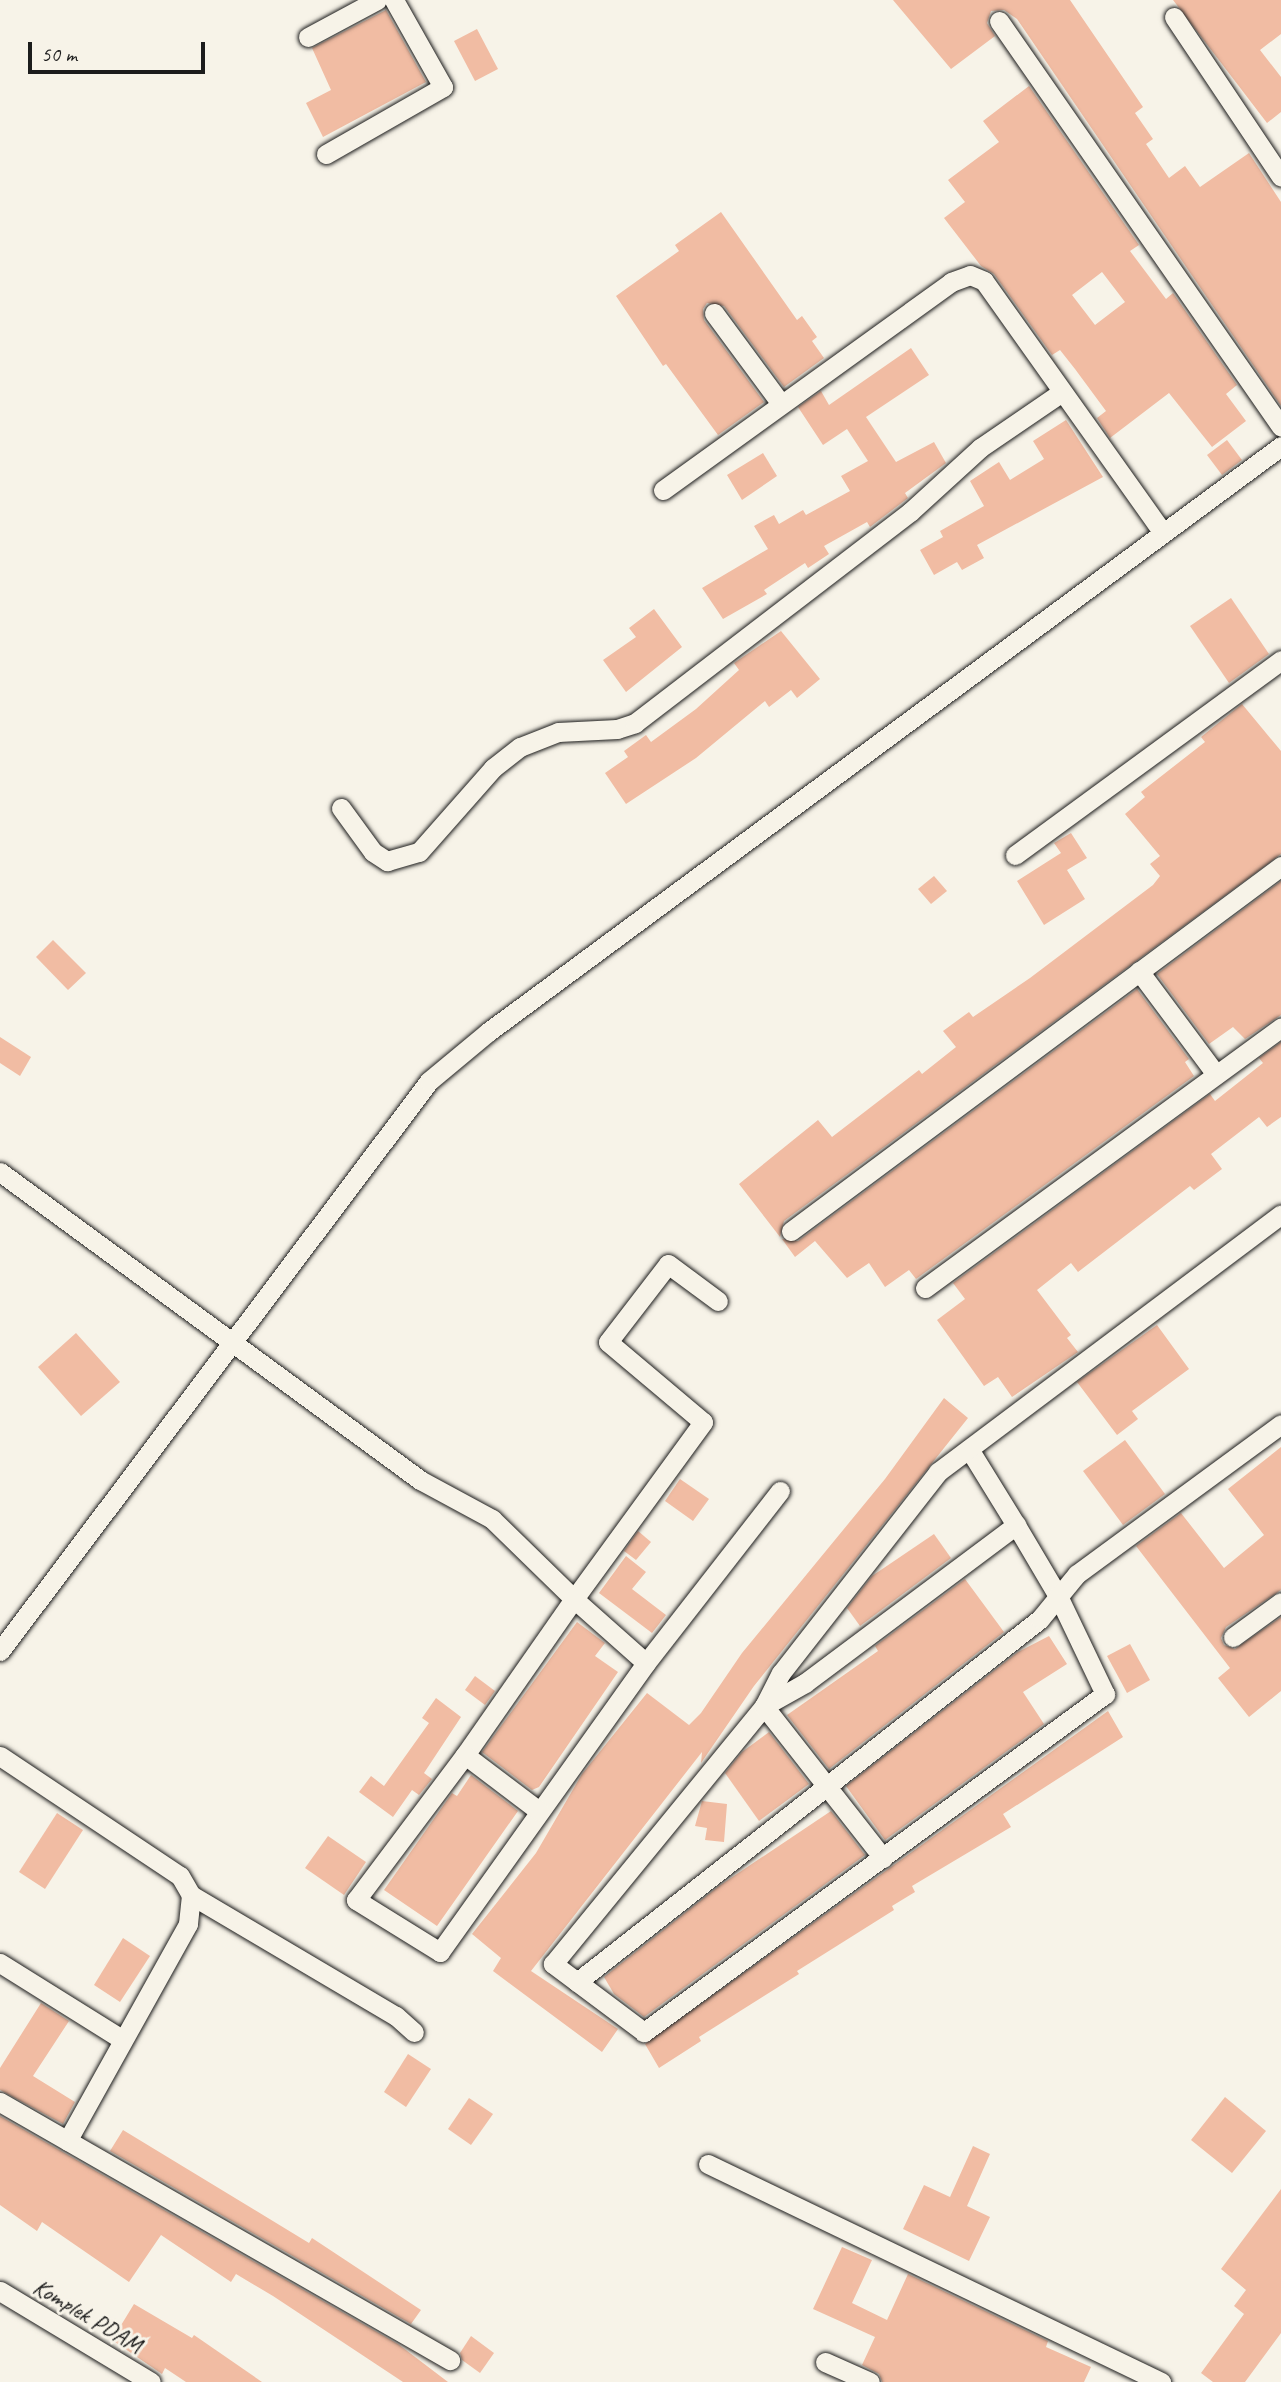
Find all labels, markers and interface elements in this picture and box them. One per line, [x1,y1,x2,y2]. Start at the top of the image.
scale bar [32,28,208,72]
text: 50 m [41,41,77,67]
street label: Komplek PDAM [28,2272,148,2360]

